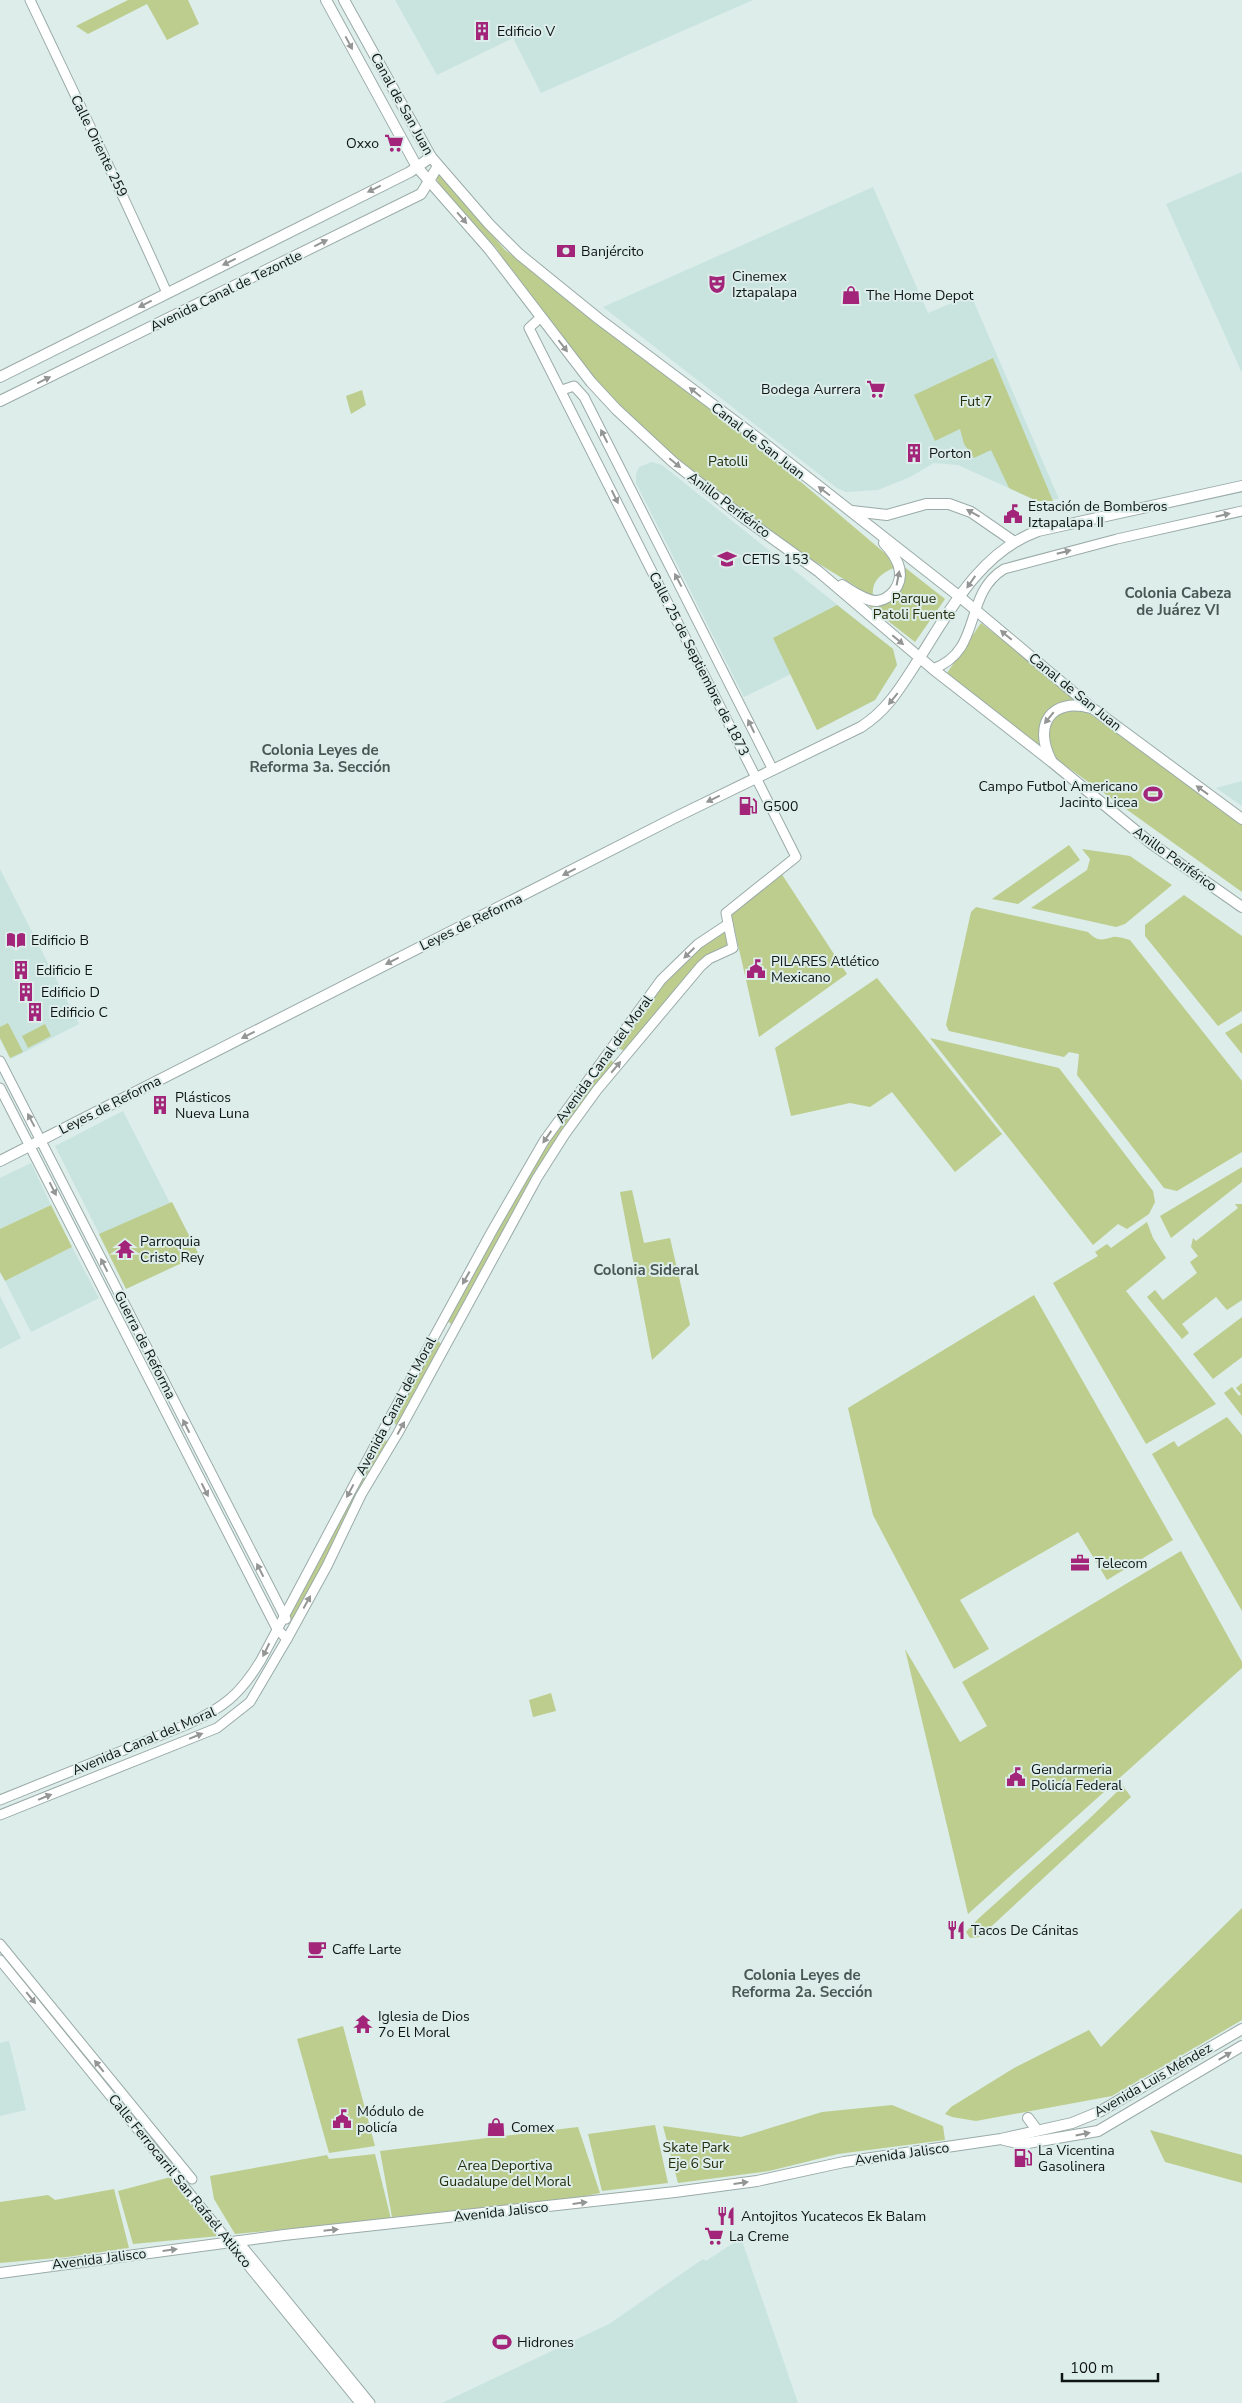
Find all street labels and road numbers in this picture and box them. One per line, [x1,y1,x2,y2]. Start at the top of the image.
street label: Canal de San Juan [366,49,438,159]
street label: Calle Oriente 259 [66,92,132,200]
street label: Avenida Canal de Tezontle [147,246,305,336]
street label: Canal de San Juan [707,398,809,484]
street label: Anillo Periférico [684,467,775,543]
street label: Calle 25 de Septiembre de 1873 [644,569,754,759]
street label: Canal de San Juan [1025,649,1125,735]
street label: Anillo Periférico [1129,822,1221,896]
street label: Leyes de Reforma [416,889,526,955]
street label: Avenida Canal del Moral [551,990,657,1127]
street label: Leyes de Reforma [56,1071,164,1139]
street label: Guerra de Reforma [110,1288,180,1402]
street label: Avenida Canal del Moral [351,1333,441,1478]
street label: Avenida Canal del Moral [69,1702,219,1780]
street label: Avenida Luis Méndez [1091,2038,1216,2122]
street label: Calle Ferrocarril San Rafaél Atlixco [104,2090,256,2272]
street label: Avenida Jalisco [854,2138,951,2170]
street label: Avenida Jalisco [453,2198,549,2226]
street label: Avenida Jalisco [51,2244,148,2274]

